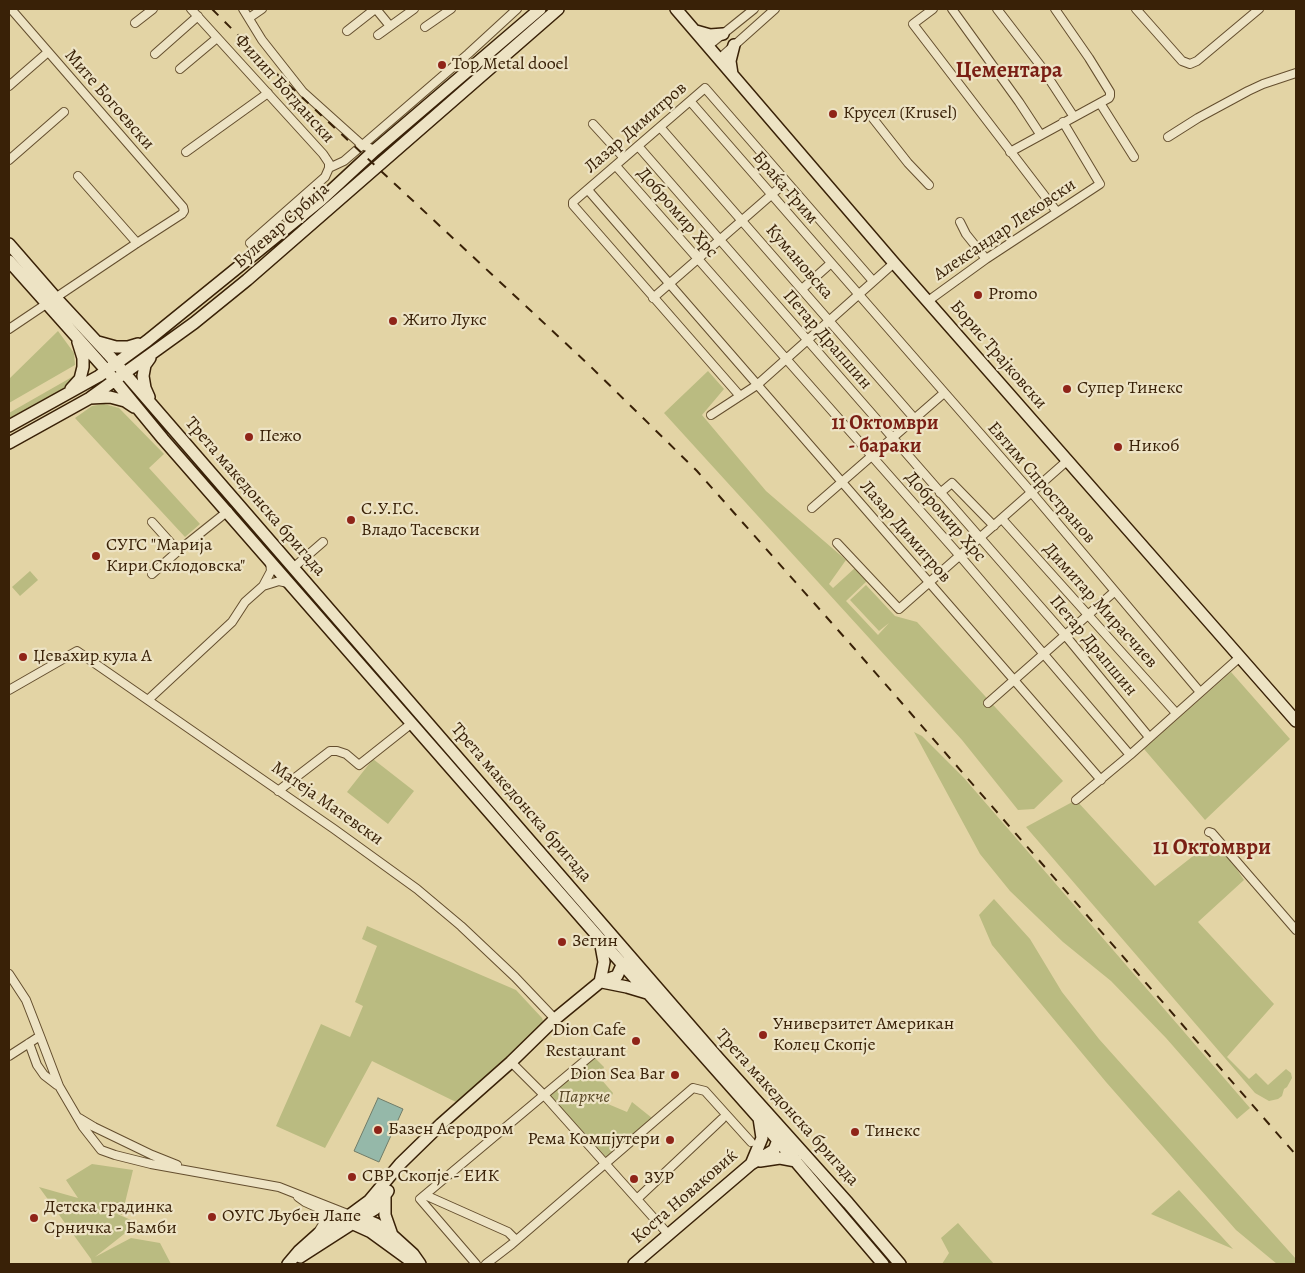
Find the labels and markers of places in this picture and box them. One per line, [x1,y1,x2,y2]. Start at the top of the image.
place label: Top Metal dooel [452,54,568,76]
marker: Top Metal dooel [436,59,448,71]
place label: Крусел (Krusel) [843,103,957,125]
marker: Крусел (Krusel) [827,108,839,120]
place label: Promo [988,284,1037,306]
marker: Promo [972,289,984,301]
place label: Жито Лукс [403,310,487,332]
marker: Жито Лукс [387,315,399,327]
place label: Супер Тинекс [1077,378,1183,400]
marker: Супер Тинекс [1061,383,1073,395]
place label: Пежо [259,426,302,448]
marker: Пежо [243,431,255,443]
place label: Никоб [1128,436,1179,458]
marker: Никоб [1112,441,1124,453]
place label: С.У.Г.С. Владо Тасевски [361,499,480,542]
marker: С.У.Г.С. Владо Тасевски [345,514,357,526]
place label: СУГС "Марија Кири Склодовска" [106,535,245,578]
marker: СУГС "Марија Кири Склодовска" [90,550,102,562]
place label: Џевахир кула А [33,646,152,668]
marker: Џевахир кула А [17,651,29,663]
place label: Зегин [572,931,618,953]
marker: Зегин [556,936,568,948]
place label: Универзитет Американ Колеџ Скопје [773,1014,954,1056]
place label: Dion Cafe Restaurant [545,1020,626,1062]
marker: Универзитет Американ Колеџ Скопје [757,1029,769,1041]
marker: Dion Cafe Restaurant [630,1035,642,1047]
place label: Dion Sea Bar [570,1064,665,1086]
marker: Dion Sea Bar [669,1069,681,1081]
place label: Базен Аеродром [388,1119,513,1141]
place label: Тинекс [865,1121,920,1143]
marker: Базен Аеродром [372,1124,384,1136]
marker: Тинекс [849,1126,861,1138]
place label: Рема Компјутери [528,1129,660,1151]
marker: Рема Компјутери [664,1134,676,1146]
place label: СВР Скопје - ЕИК [362,1166,499,1188]
place label: ЗУР [644,1168,674,1190]
marker: СВР Скопје - ЕИК [346,1171,358,1183]
marker: ЗУР [628,1173,640,1185]
place label: Детска градинка Срничка - Бамби [44,1197,177,1240]
place label: ОУГС Љубен Лапе [222,1206,361,1228]
marker: ОУГС Љубен Лапе [206,1211,218,1223]
marker: Детска градинка Срничка - Бамби [28,1212,40,1224]

